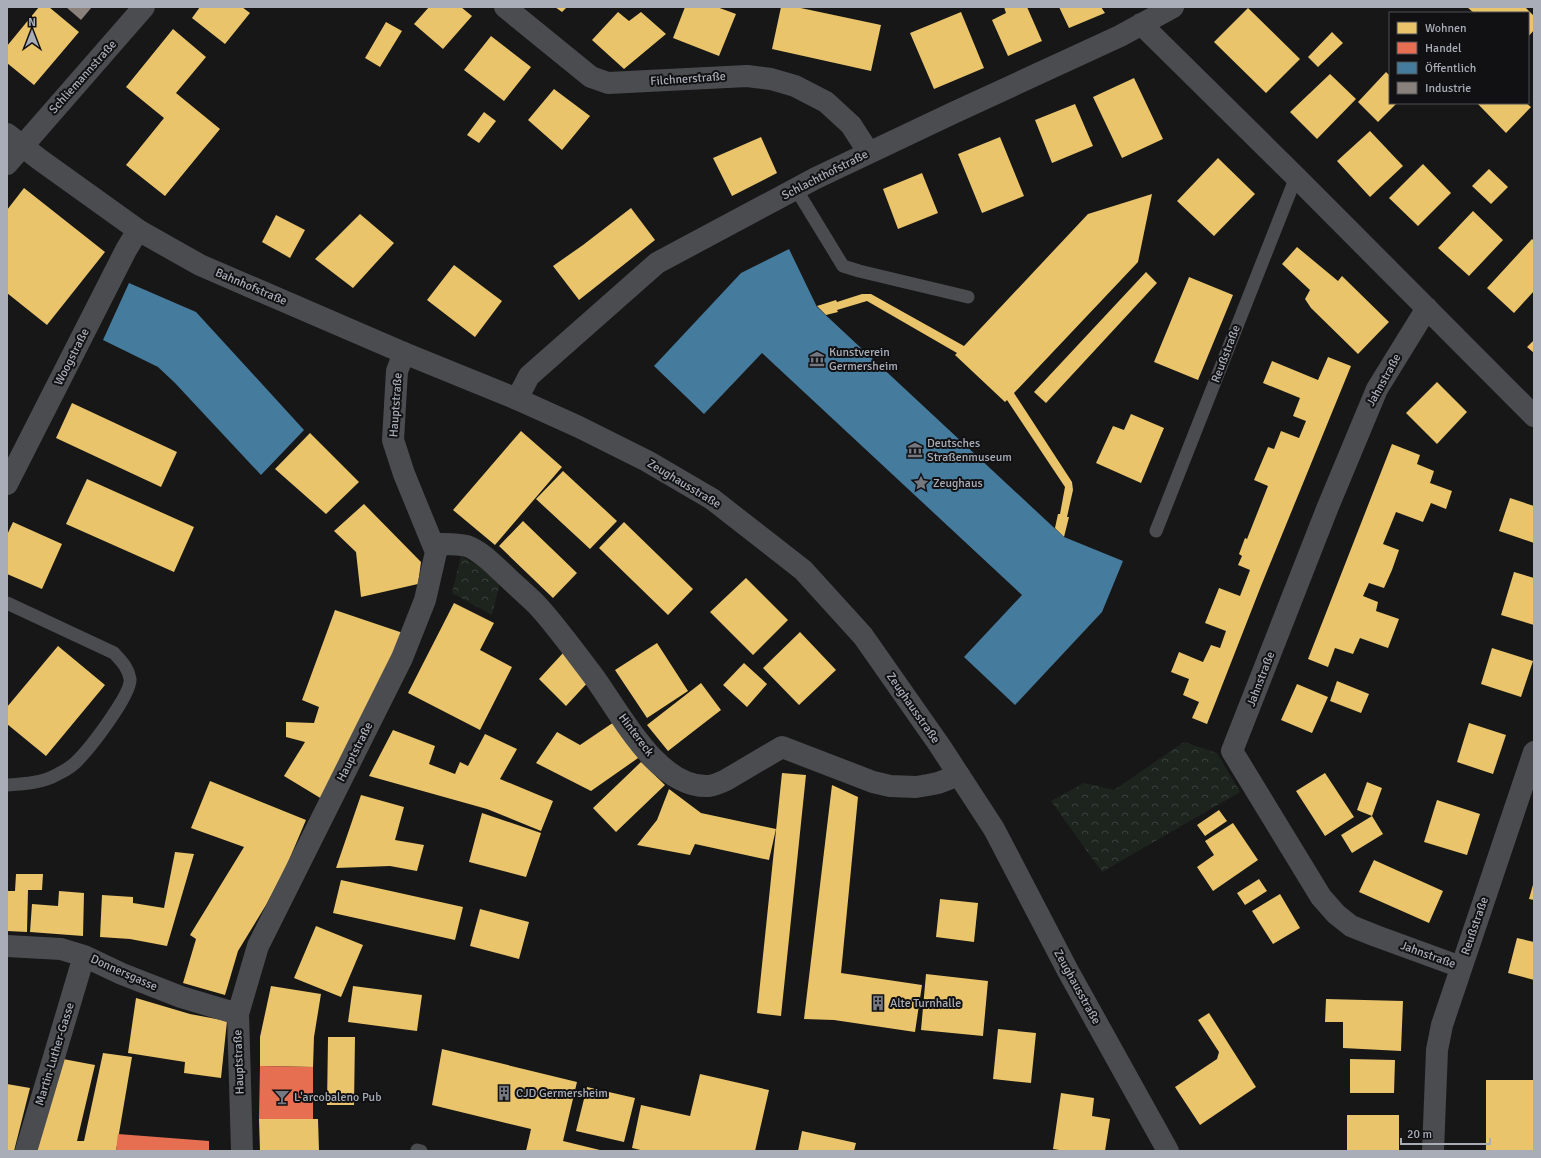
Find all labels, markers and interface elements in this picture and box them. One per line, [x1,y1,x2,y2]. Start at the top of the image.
north arrow [12,12,52,52]
legend [1389,12,1529,104]
text: N [28,16,36,29]
text: Wohnen [1425,21,1467,36]
street label: Schliemannstraße [46,37,120,117]
text: Handel [1425,41,1462,56]
text: Öffentlich [1425,61,1476,76]
street label: Filchnerstraße [650,69,726,89]
text: Industrie [1425,81,1471,96]
street label: Schlachthofstraße [779,147,871,203]
street label: Bahnhofstraße [213,265,289,309]
street label: Reußstraße [1208,323,1244,385]
street label: Woogstraße [51,326,93,388]
place label: Kunstverein Germersheim [829,345,898,374]
museum icon: Kunstverein Germersheim [808,350,826,368]
street label: Jahnstraße [1363,351,1405,409]
street label: Hauptstraße [386,372,406,438]
place label: Deutsches Straßenmuseum [927,436,1012,465]
museum icon: Deutsches Straßenmuseum [906,441,924,459]
street label: Zeughausstraße [644,456,724,512]
place icon: Zeughaus [912,474,930,492]
place label: Zeughaus [933,476,983,491]
street label: Jahnstraße [1244,649,1278,709]
street label: Zeughausstraße [883,670,943,746]
street label: Hintereck [615,711,657,759]
street label: Hauptstraße [334,720,376,784]
street label: Reußstraße [1458,895,1492,957]
street label: Jahnstraße [1398,938,1458,972]
street label: Zeughausstraße [1050,947,1104,1027]
street label: Donnersgasse [88,952,160,994]
building icon: Alte Turnhalle [869,994,887,1012]
place label: Alte Turnhalle [890,996,961,1011]
street label: Martin-Luther-Gasse [32,1001,78,1107]
street label: Hauptstraße [230,1029,248,1095]
building icon: CJD Germersheim [495,1084,513,1102]
place label: CJD Germersheim [516,1086,608,1101]
bar icon: L'arcobaleno Pub [273,1088,291,1106]
place label: L'arcobaleno Pub [294,1090,382,1105]
scale bar [1401,1120,1490,1146]
text: 20 m [1407,1127,1432,1142]

